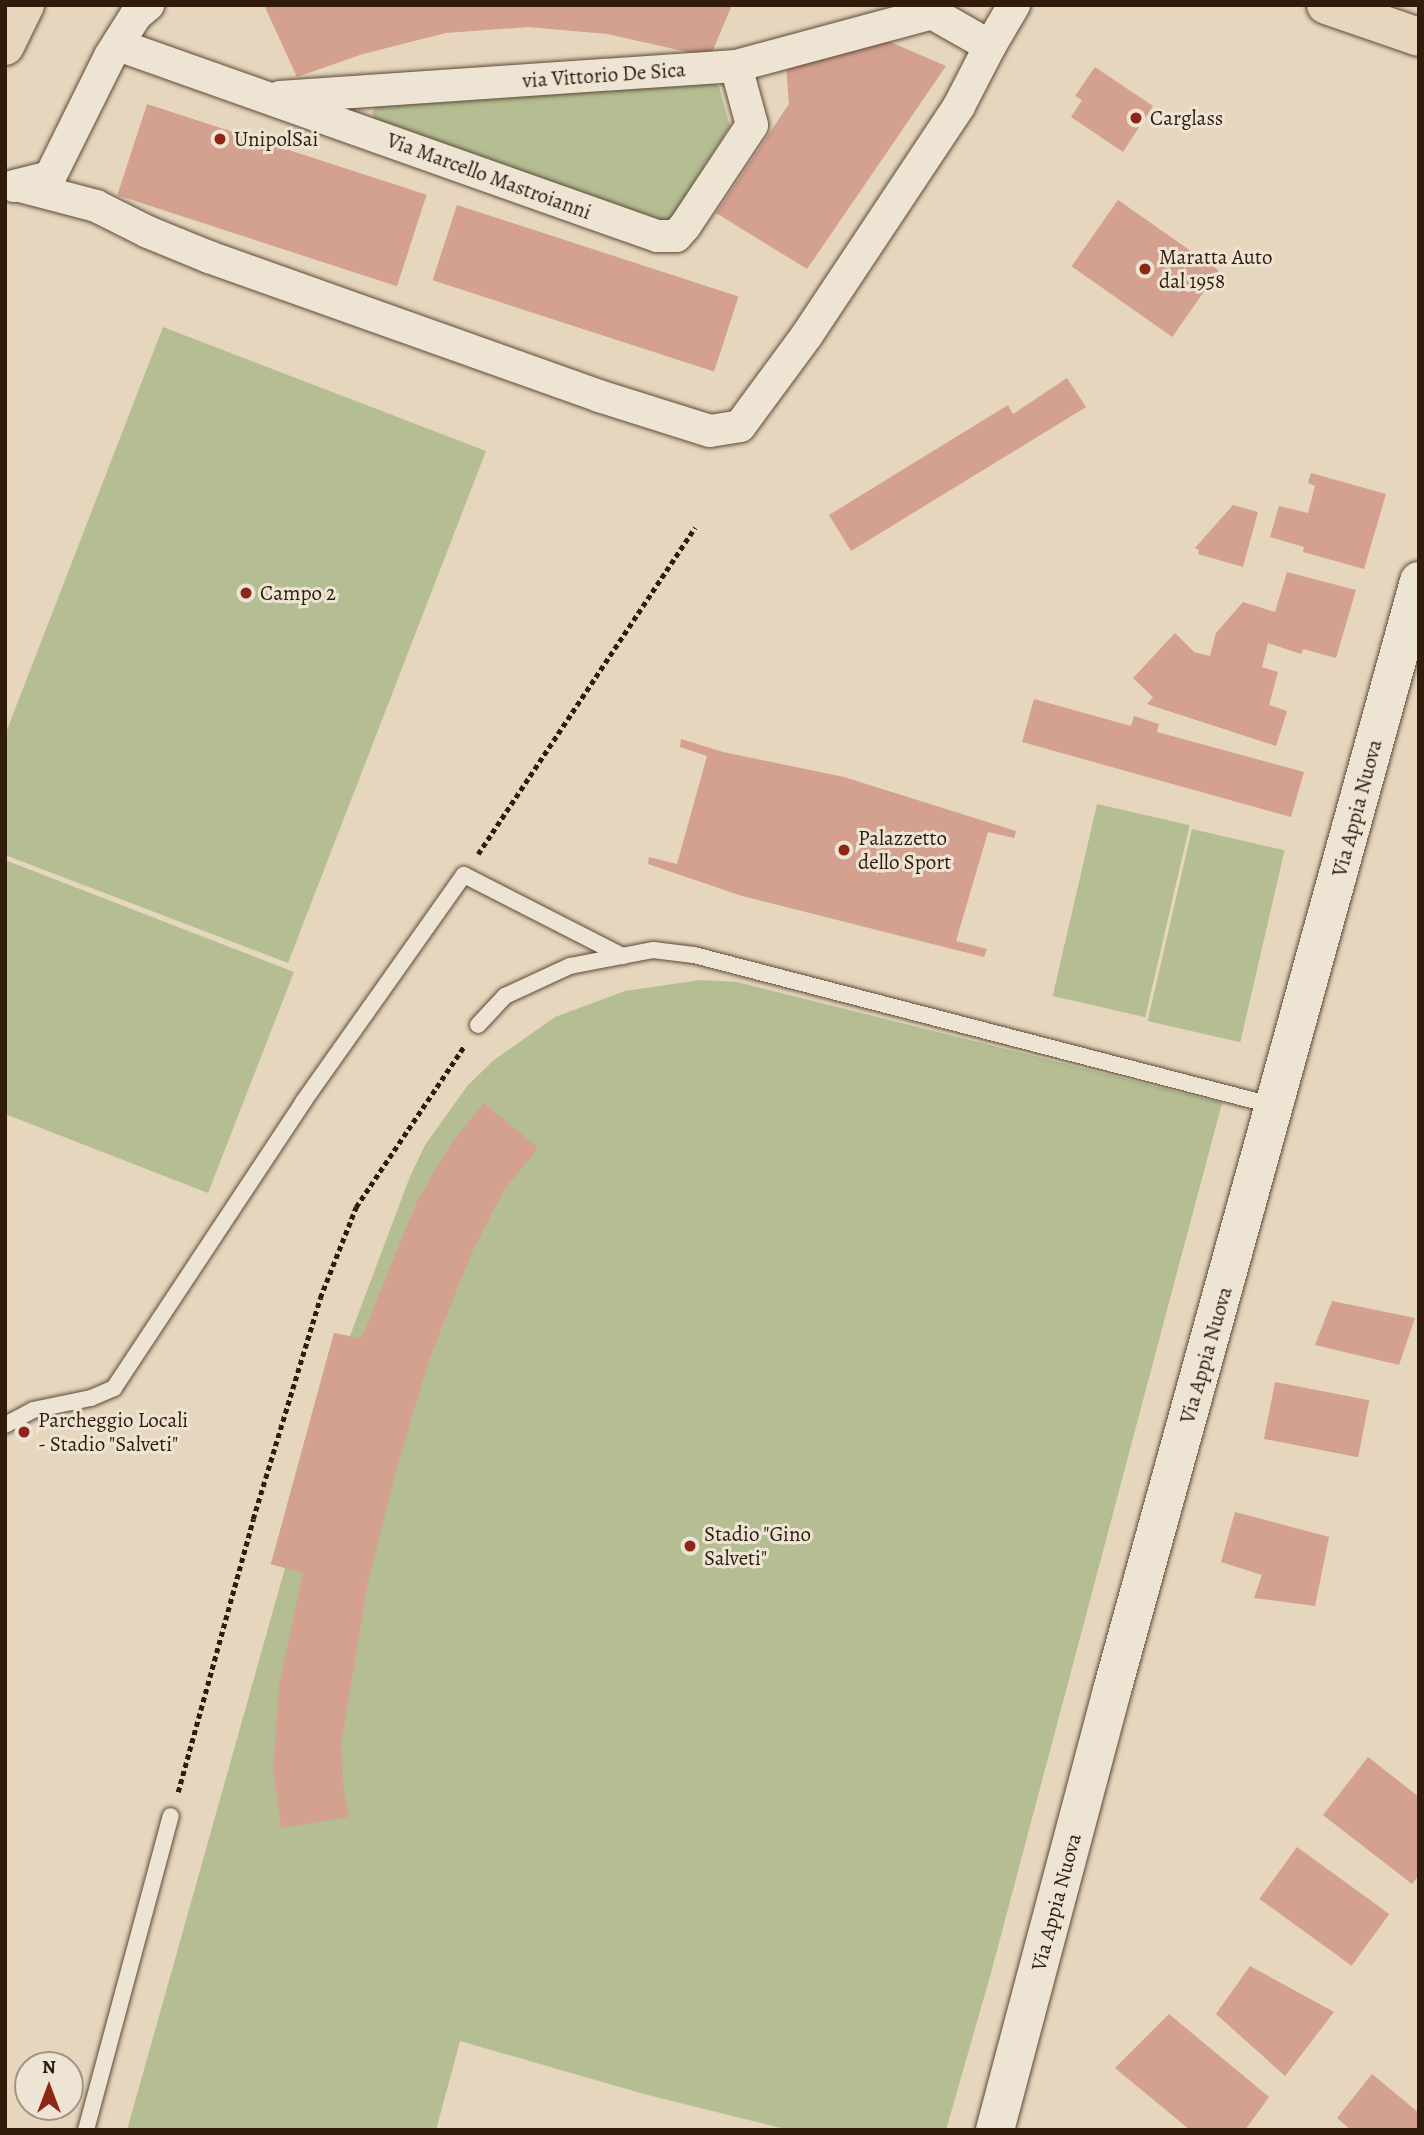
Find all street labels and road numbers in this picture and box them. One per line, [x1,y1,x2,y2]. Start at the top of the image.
street label: via Vittorio De Sica [521,57,687,93]
street label: Via Marcello Mastroianni [383,127,595,225]
street label: Via Appia Nuova [1327,737,1387,879]
street label: Via Appia Nuova [1174,1284,1238,1426]
street label: Via Appia Nuova [1026,1831,1086,1973]

